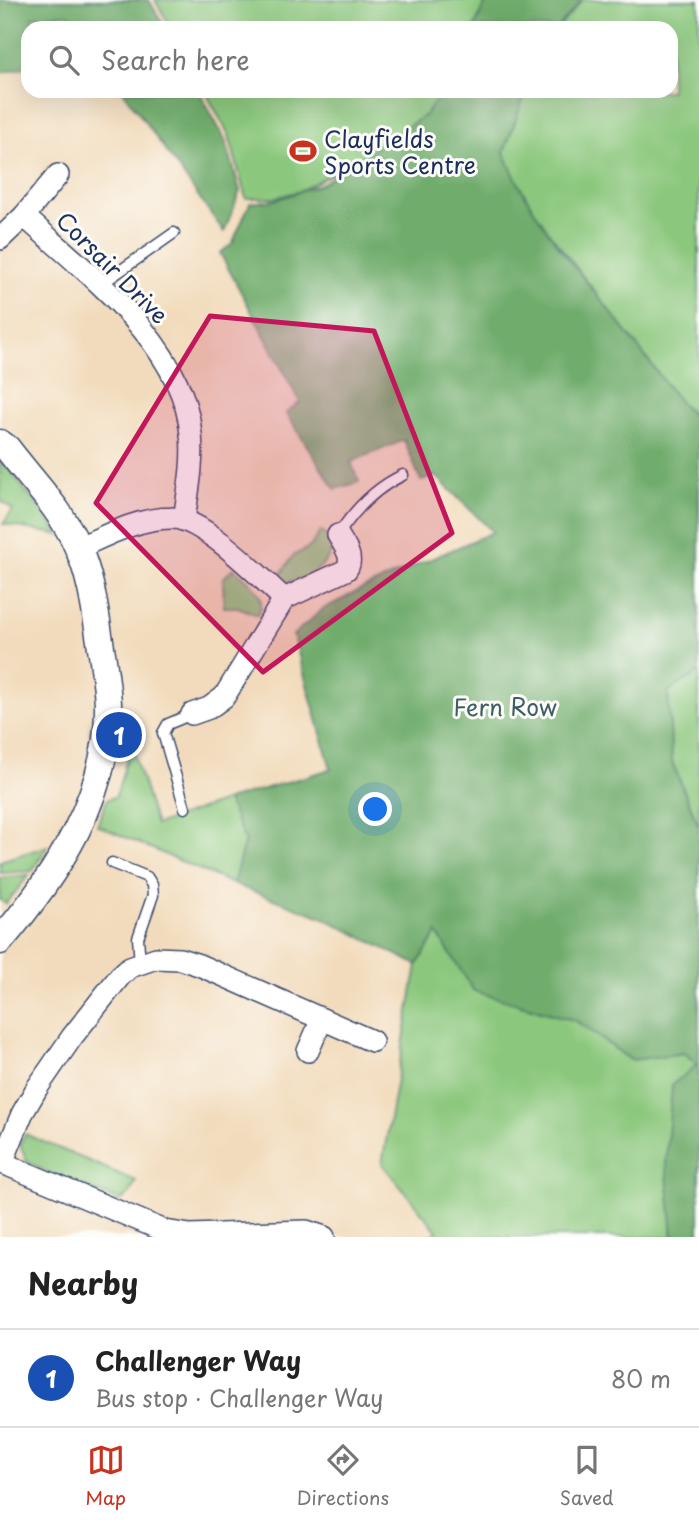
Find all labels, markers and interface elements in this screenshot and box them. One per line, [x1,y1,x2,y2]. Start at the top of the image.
search box [21,21,678,98]
text: Search here [101,40,250,79]
icon: search [45,41,83,79]
place label: Clayfields Sports Centre [324,121,476,182]
sports icon: Clayfields Sports Centre [288,136,318,166]
street label: Corsair Drive [49,203,177,331]
park label: Fern Row [453,689,557,724]
pin: 1 [96,709,142,761]
your location [358,792,392,826]
text: Nearby [28,1260,138,1305]
text: Challenger Way [95,1341,301,1380]
text: 1 [46,1361,57,1396]
text: 80 m [611,1361,671,1396]
text: Bus stop · Challenger Way [95,1380,383,1415]
tab: Map [85,1441,126,1511]
tab: Directions [297,1441,389,1511]
tab: Saved [560,1441,614,1511]

